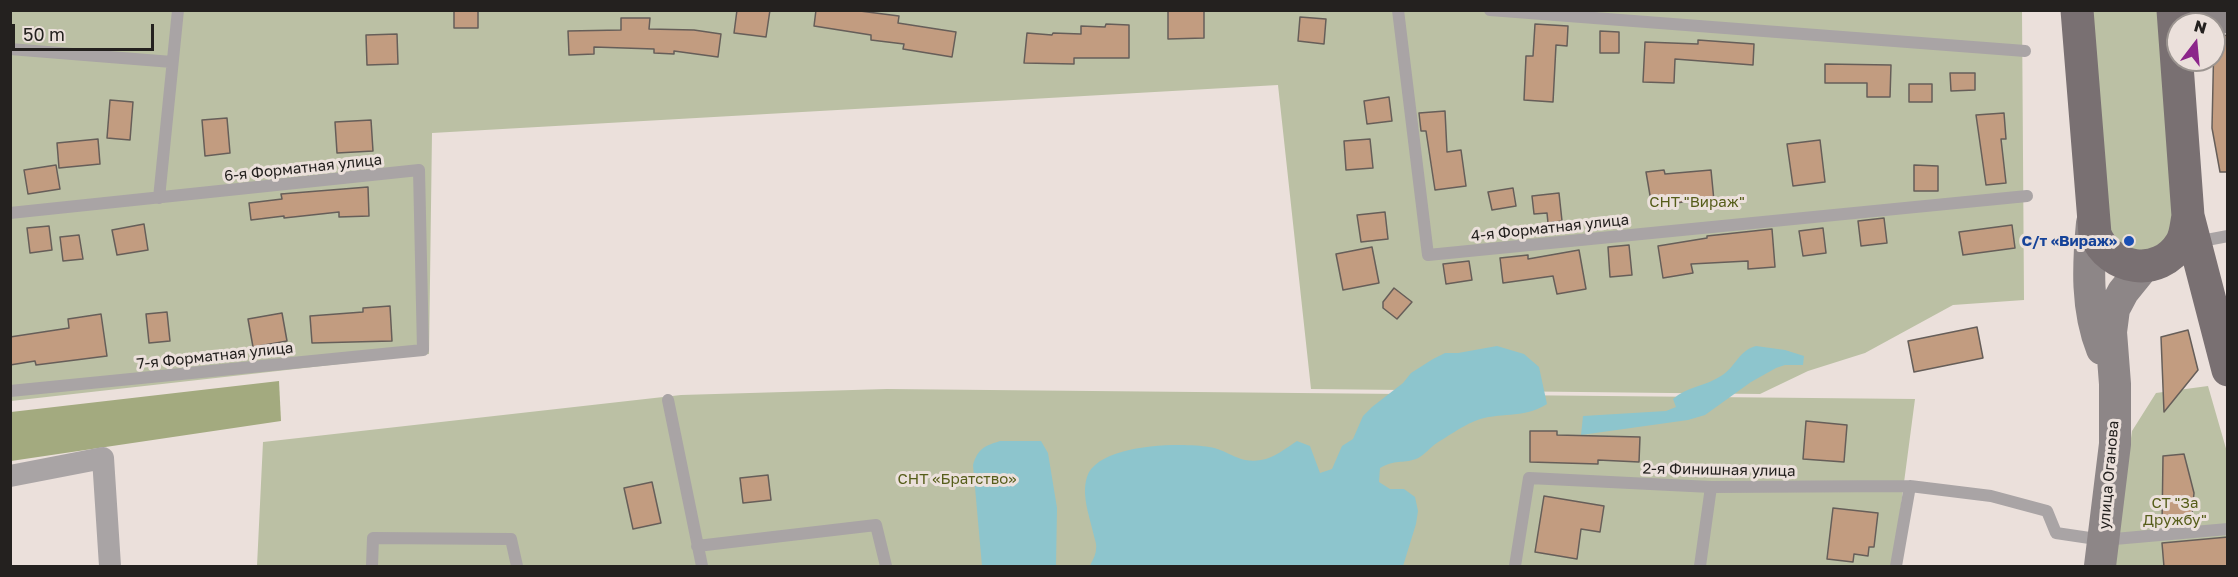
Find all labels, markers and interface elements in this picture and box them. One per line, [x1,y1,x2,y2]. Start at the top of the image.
scale bar [15,12,158,50]
north arrow [2166,12,2226,72]
text: N [2192,15,2209,38]
text: 50 m [23,23,65,45]
street label: 6-я Форматная улица [223,151,383,185]
park label: СНТ "Вираж" [1649,193,1745,211]
street label: 4-я Форматная улица [1470,211,1630,245]
place label: С/т «Вираж» [2022,232,2117,250]
marker: С/т «Вираж» [2122,234,2136,248]
street label: 7-я Форматная улица [136,339,294,373]
street label: улица Оганова [2095,420,2123,530]
street label: 2-я Финишная улица [1642,460,1796,480]
park label: СНТ «Братство» [898,470,1016,488]
park label: СТ "За Дружбу" [2143,494,2207,529]

